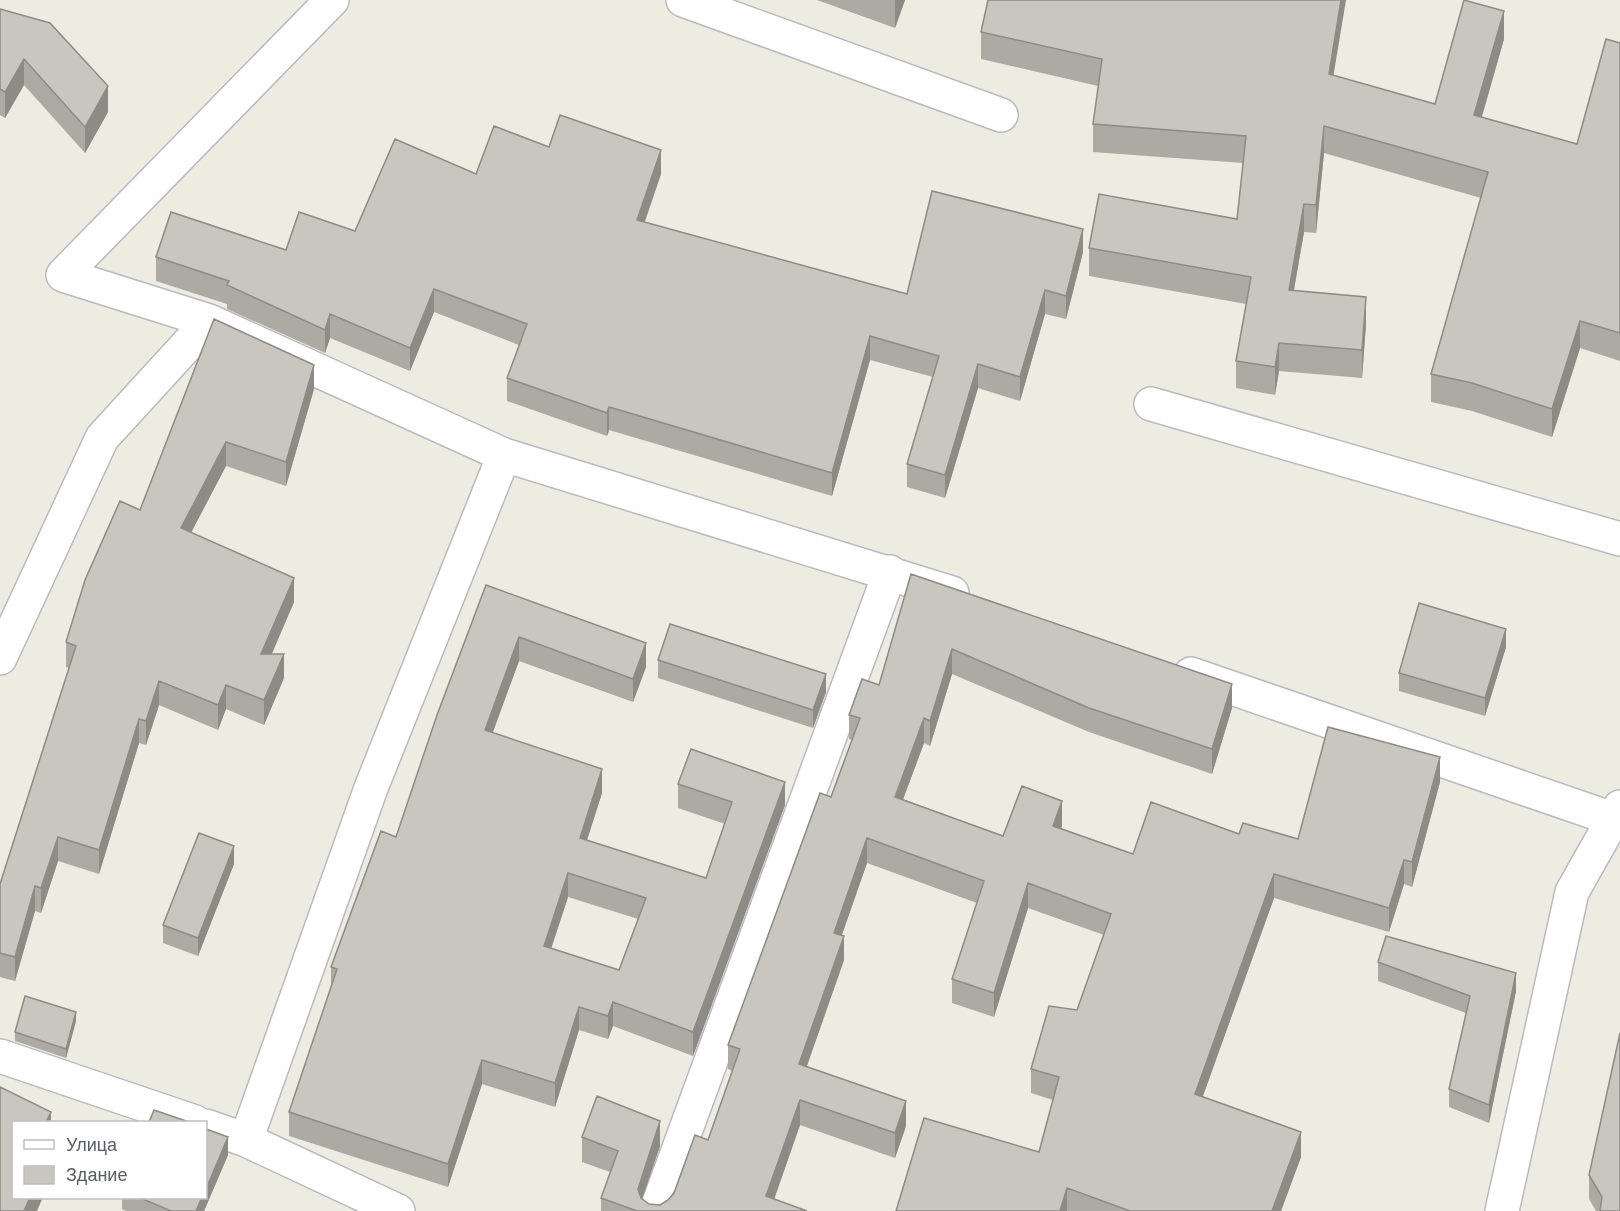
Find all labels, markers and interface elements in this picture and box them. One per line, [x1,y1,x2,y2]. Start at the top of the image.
legend [12,1121,207,1199]
text: Улица [66,1133,118,1157]
text: Здание [66,1163,127,1187]

